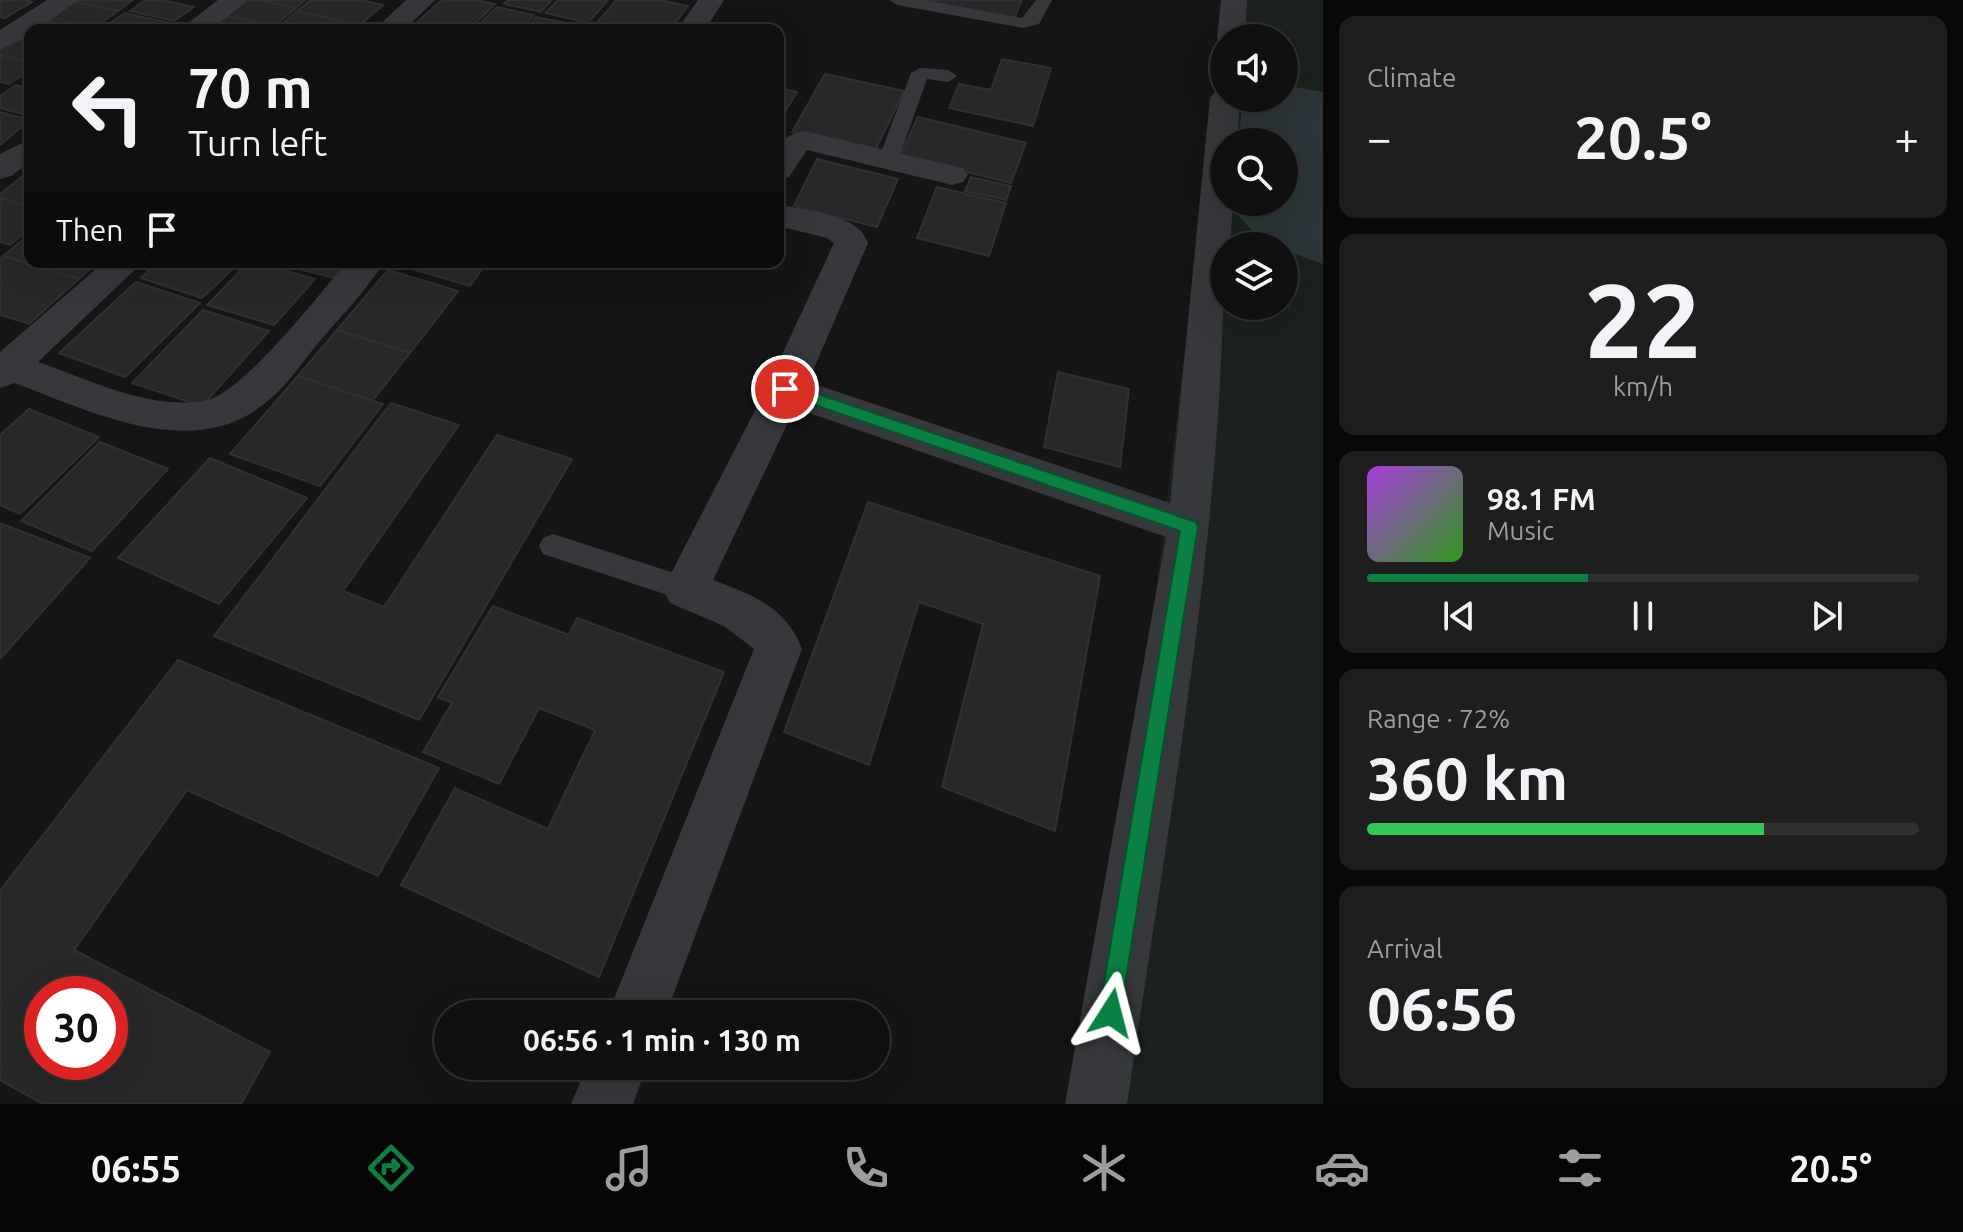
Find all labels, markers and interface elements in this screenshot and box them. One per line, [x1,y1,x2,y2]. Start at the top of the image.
map controls [1210,24,1298,320]
button: sound [1210,24,1298,112]
icon: left [56,56,160,160]
text: 70 m [188,56,313,119]
text: Climate [1367,63,1456,92]
text: 20.5° [1574,103,1712,170]
text: − [1367,113,1392,162]
text: + [1894,113,1919,162]
text: Turn left [188,122,327,163]
button: search [1210,128,1298,216]
icon: arrive [140,208,184,252]
text: Then [56,213,124,247]
button: layers [1210,232,1298,320]
text: 22 [1584,261,1702,378]
pin [751,355,819,423]
icon: arrive [763,367,807,411]
text: km/h [1613,372,1673,401]
text: 98.1 FM [1487,482,1596,516]
text: Music [1487,516,1554,545]
icon: previous [1437,594,1481,638]
icon: pause [1621,594,1665,638]
icon: next [1805,594,1849,638]
text: Range · 72% [1367,704,1510,733]
text: 360 km [1367,744,1568,811]
text: Arrival [1367,934,1443,963]
position arrow [1069,971,1153,1055]
text: 06:56 [1367,974,1517,1041]
speed limit sign: 30 [24,976,128,1080]
text: 06:56 · 1 min · 130 m [523,1023,801,1057]
icon: directions [363,1140,419,1196]
icon: music [601,1140,657,1196]
icon: phone [838,1140,894,1196]
icon: climate [1076,1140,1132,1196]
icon: car [1314,1140,1370,1196]
icon: filters [1552,1140,1608,1196]
text: 06:55 [91,1148,181,1189]
text: 20.5° [1790,1148,1872,1189]

